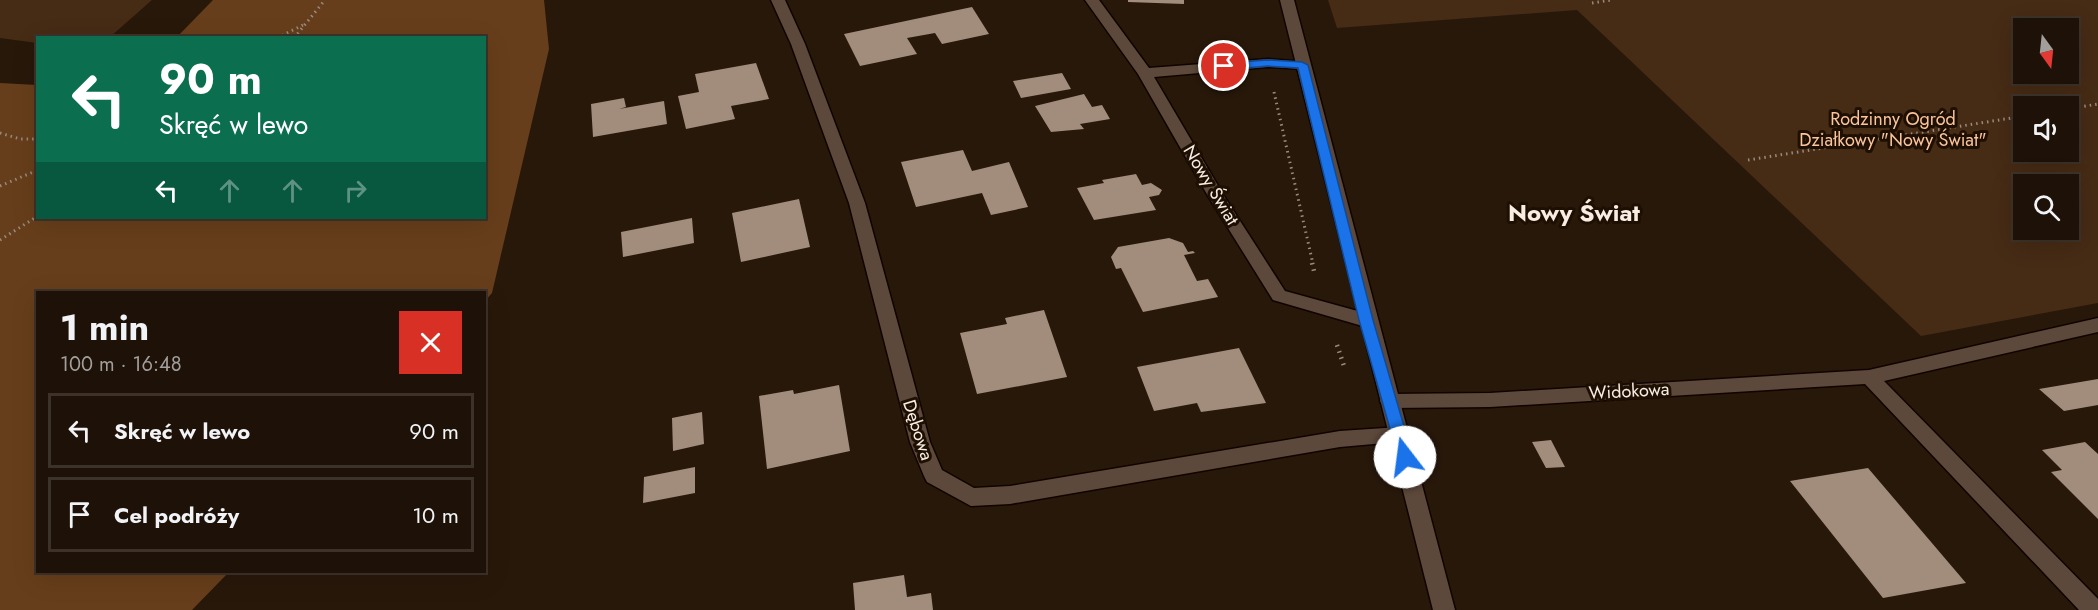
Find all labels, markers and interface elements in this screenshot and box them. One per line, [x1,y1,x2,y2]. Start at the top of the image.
north arrow [2013,18,2079,84]
map controls [2013,18,2079,240]
pin [1198,40,1249,91]
text: 90 m [159,49,262,110]
icon: arrive [1207,49,1240,82]
icon: left [60,60,138,138]
button: sound [2013,96,2079,162]
text: Skręć w lewo [159,105,308,144]
park label: Rodzinny Ogród Działkowy "Nowy Świat" [1799,106,1987,153]
street label: Nowy Świat [1177,140,1246,231]
icon: left [150,174,183,207]
icon: ahead [213,174,246,207]
icon: ahead [276,174,309,207]
icon: right [339,174,372,207]
button: search [2013,174,2079,240]
district label: Nowy Świat [1508,195,1640,230]
text: 1 min [60,301,149,353]
button: close [399,311,462,374]
text: 100 m · 16:48 [60,350,182,379]
street label: Widokowa [1588,376,1670,406]
street label: Dębowa [896,396,940,464]
icon: left [63,414,96,447]
text: Skręć w lewo [114,415,250,447]
text: 90 m [409,415,459,447]
position arrow [1373,425,1437,489]
icon: arrive [63,498,96,531]
text: Cel podróży [114,499,239,531]
text: 10 m [412,499,459,531]

